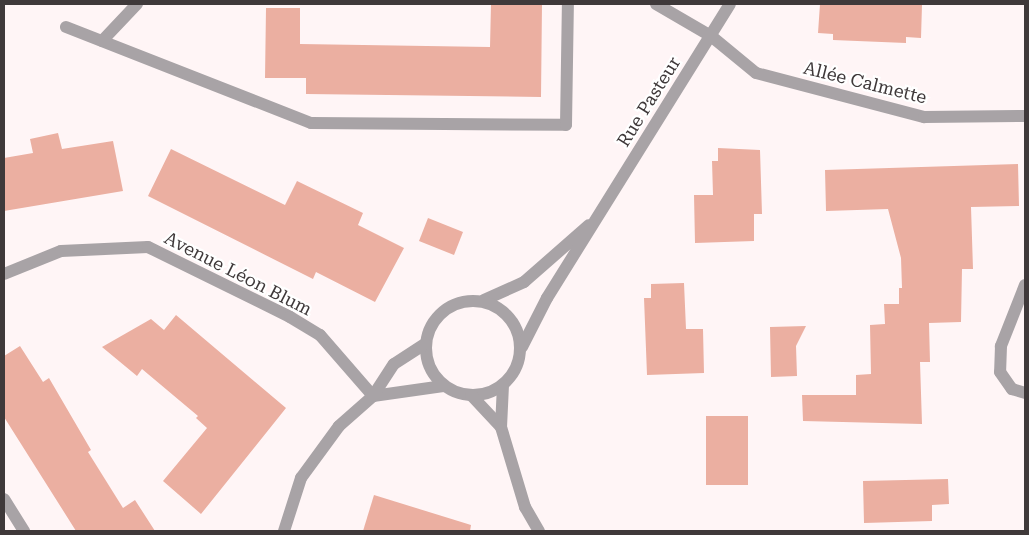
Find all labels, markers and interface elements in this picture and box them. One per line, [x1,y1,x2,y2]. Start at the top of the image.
street label: Rue Pasteur [613,53,685,151]
street label: Allée Calmette [801,57,929,109]
street label: Avenue Léon Blum [161,227,315,321]

